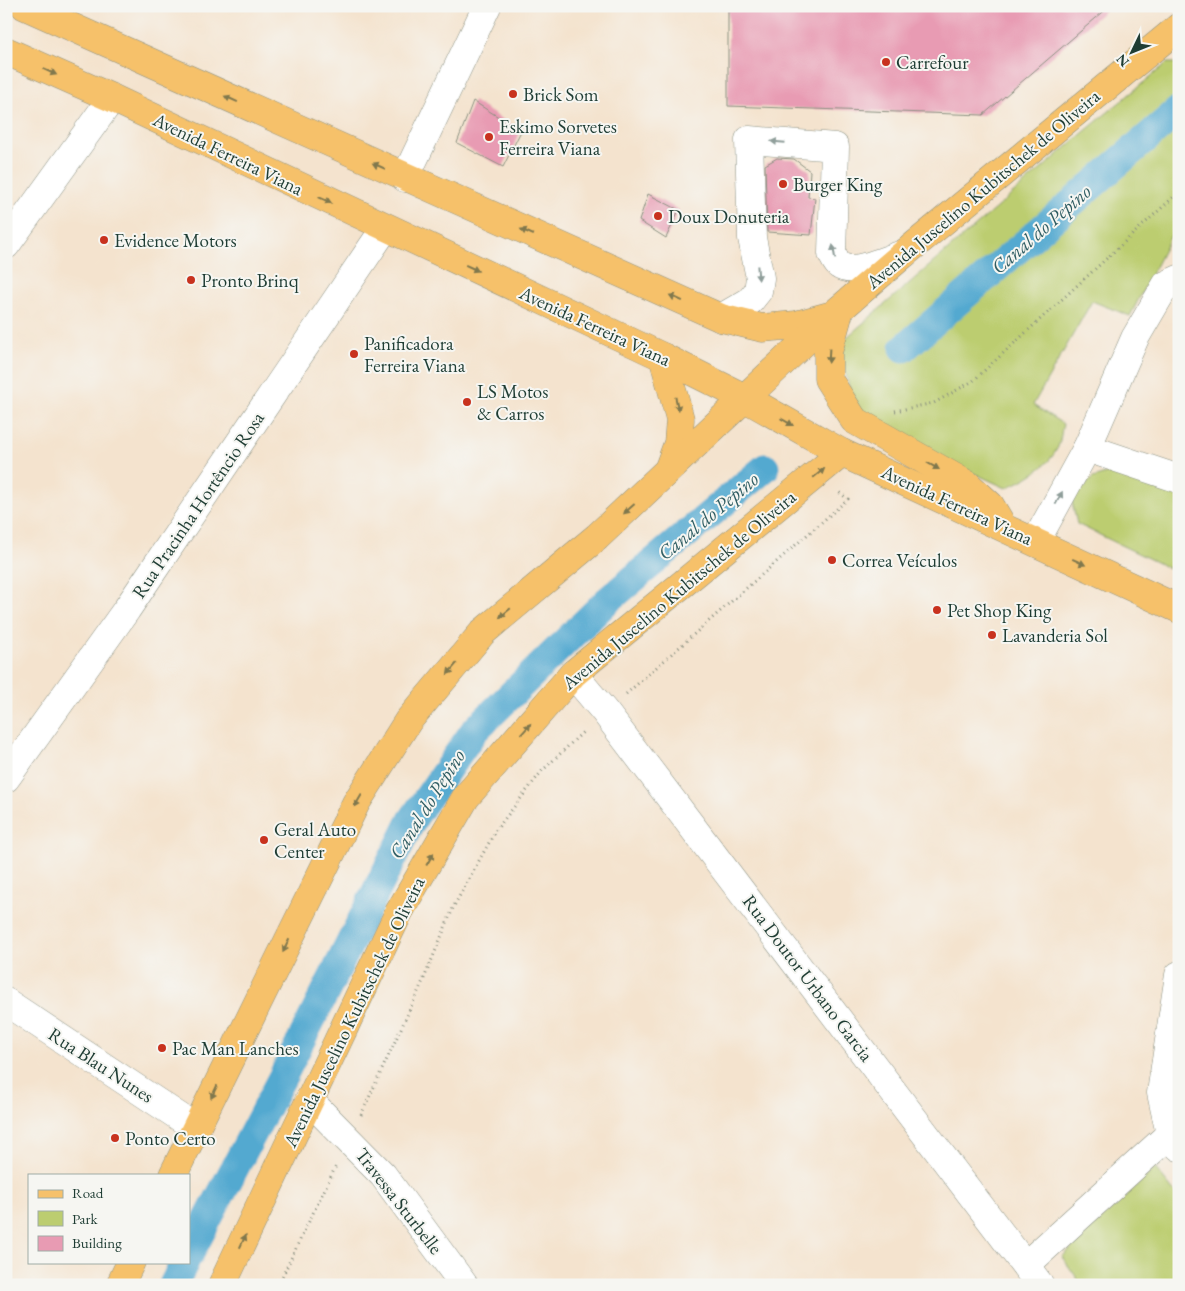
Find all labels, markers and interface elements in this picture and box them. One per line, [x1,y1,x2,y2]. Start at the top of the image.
north arrow [1108,28,1158,78]
place label: Carrefour [896,50,969,75]
text: N [1112,50,1133,71]
marker: Carrefour [880,56,892,68]
one-way arrow [43,68,58,76]
place label: Brick Som [523,82,599,107]
street label: Avenida Juscelino Kubitschek de Oliveira [860,83,1106,295]
marker: Brick Som [507,88,519,100]
one-way arrow [224,95,238,103]
street label: Avenida Ferreira Viana [148,106,308,201]
place label: Eskimo Sorvetes Ferreira Viana [499,114,617,161]
marker: Eskimo Sorvetes Ferreira Viana [483,131,495,143]
one-way arrow [769,138,785,146]
one-way arrow [372,162,386,170]
place label: Burger King [793,172,883,197]
marker: Burger King [777,178,789,190]
water label: Canal do Pepino [986,178,1097,280]
one-way arrow [318,196,332,204]
place label: Doux Donuteria [668,204,790,229]
marker: Doux Donuteria [652,210,664,222]
place label: Evidence Motors [114,228,237,253]
one-way arrow [520,228,534,236]
marker: Evidence Motors [98,234,110,246]
one-way arrow [830,243,838,259]
one-way arrow [465,265,479,273]
one-way arrow [755,265,763,281]
place label: Pronto Brinq [201,268,299,293]
marker: Pronto Brinq [185,274,197,286]
street label: Avenida Ferreira Viana [514,280,675,372]
one-way arrow [669,294,683,302]
place label: Panificadora Ferreira Viana [364,331,466,378]
marker: Panificadora Ferreira Viana [348,348,360,360]
one-way arrow [824,349,832,365]
place label: LS Motos & Carros [477,379,548,426]
marker: LS Motos & Carros [461,396,473,408]
one-way arrow [673,397,681,412]
street label: Rua Pracinha Hortêncio Rosa [126,407,270,603]
one-way arrow [780,418,794,427]
street label: Avenida Ferreira Viana [876,459,1037,551]
one-way arrow [927,461,940,470]
water label: Canal do Pepino [652,466,764,566]
one-way arrow [812,467,825,478]
street label: Avenida Juscelino Kubitschek de Oliveira [556,484,802,696]
one-way arrow [1055,491,1063,505]
one-way arrow [623,503,635,514]
place label: Correa Veículos [842,548,957,573]
marker: Correa Veículos [826,554,838,566]
one-way arrow [1072,558,1086,566]
place label: Pet Shop King [947,598,1052,623]
marker: Pet Shop King [931,604,943,616]
one-way arrow [499,608,512,619]
place label: Lavanderia Sol [1002,623,1108,648]
marker: Lavanderia Sol [986,629,998,641]
one-way arrow [447,663,458,675]
one-way arrow [520,722,531,735]
water label: Canal do Pepino [383,744,471,864]
one-way arrow [354,794,362,808]
place label: Geral Auto Center [274,817,356,864]
marker: Geral Auto Center [258,834,270,846]
one-way arrow [425,853,434,866]
street label: Avenida Juscelino Kubitschek de Oliveira [277,872,431,1152]
street label: Rua Doutor Urbano Garcia [737,890,879,1067]
one-way arrow [281,939,290,954]
street label: Rua Blau Nunes [44,1022,158,1108]
place label: Pac Man Lanches [172,1036,299,1061]
marker: Pac Man Lanches [156,1042,168,1054]
one-way arrow [210,1085,218,1099]
place label: Ponto Certo [125,1126,216,1151]
marker: Ponto Certo [109,1132,121,1144]
street label: Travessa Sturbelle [350,1143,448,1259]
legend [28,1174,190,1264]
text: Road [72,1183,104,1202]
text: Park [72,1209,99,1228]
text: Building [72,1233,122,1252]
one-way arrow [239,1234,247,1248]

